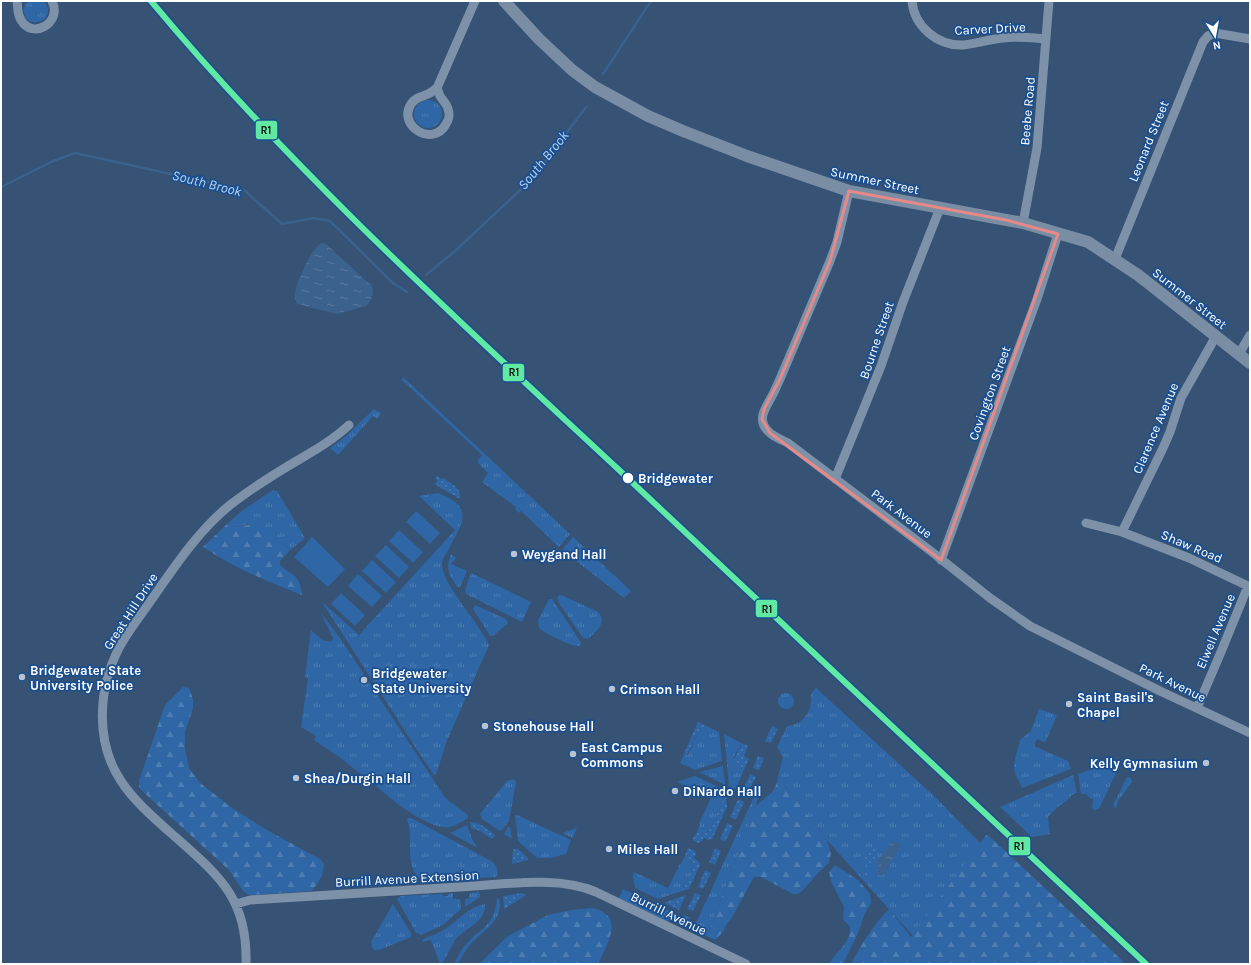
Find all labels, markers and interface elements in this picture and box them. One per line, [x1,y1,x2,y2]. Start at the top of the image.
north arrow [1195,16,1235,56]
street label: Carver Drive [954,19,1026,38]
text: N [1212,38,1222,52]
street label: Beebe Road [1017,76,1038,146]
street label: Leonard Street [1125,98,1172,184]
line badge: R1 [255,120,278,140]
text: R1 [260,124,272,137]
water label: South Brook [514,127,573,193]
street label: Summer Street [829,164,921,197]
water label: South Brook [170,167,244,201]
street label: Summer Street [1150,265,1230,332]
street label: Bourne Street [856,299,897,381]
street label: Covington Street [965,344,1014,442]
line badge: R1 [502,363,525,382]
text: R1 [508,366,520,379]
street label: Clarence Avenue [1130,380,1181,476]
marker: Bridgewater [621,471,635,485]
place label: Bridgewater [638,471,714,486]
street label: Park Avenue [868,486,935,541]
street label: Shaw Road [1159,527,1225,566]
place label: Weygand Hall [522,547,606,562]
marker: Weygand Hall [509,549,519,559]
street label: Great Hill Drive [100,570,161,652]
street label: Elwell Avenue [1193,591,1238,671]
line badge: R1 [755,599,778,618]
text: R1 [761,603,773,616]
street label: Park Avenue [1137,660,1209,705]
place label: Bridgewater State University Police [30,663,141,693]
place label: Bridgewater State University [372,666,472,696]
marker: Bridgewater State University Police [17,672,27,682]
marker: Bridgewater State University [359,675,369,685]
place label: Crimson Hall [620,682,700,697]
marker: Crimson Hall [607,684,617,694]
place label: Saint Basil's Chapel [1077,690,1154,720]
marker: Saint Basil's Chapel [1064,699,1074,709]
place label: Stonehouse Hall [493,719,594,734]
marker: Stonehouse Hall [480,721,490,731]
place label: East Campus Commons [581,740,663,770]
marker: East Campus Commons [568,749,578,759]
place label: Kelly Gymnasium [1090,756,1198,771]
marker: Kelly Gymnasium [1201,758,1211,768]
place label: Shea/Durgin Hall [304,771,411,786]
marker: Shea/Durgin Hall [291,773,301,783]
place label: DiNardo Hall [683,784,762,799]
marker: DiNardo Hall [670,786,680,796]
line badge: R1 [1008,836,1031,856]
text: R1 [1013,840,1025,853]
place label: Miles Hall [617,842,678,857]
marker: Miles Hall [604,844,614,854]
street label: Burrill Avenue Extension [334,867,480,890]
street label: Burrill Avenue [628,889,709,938]

